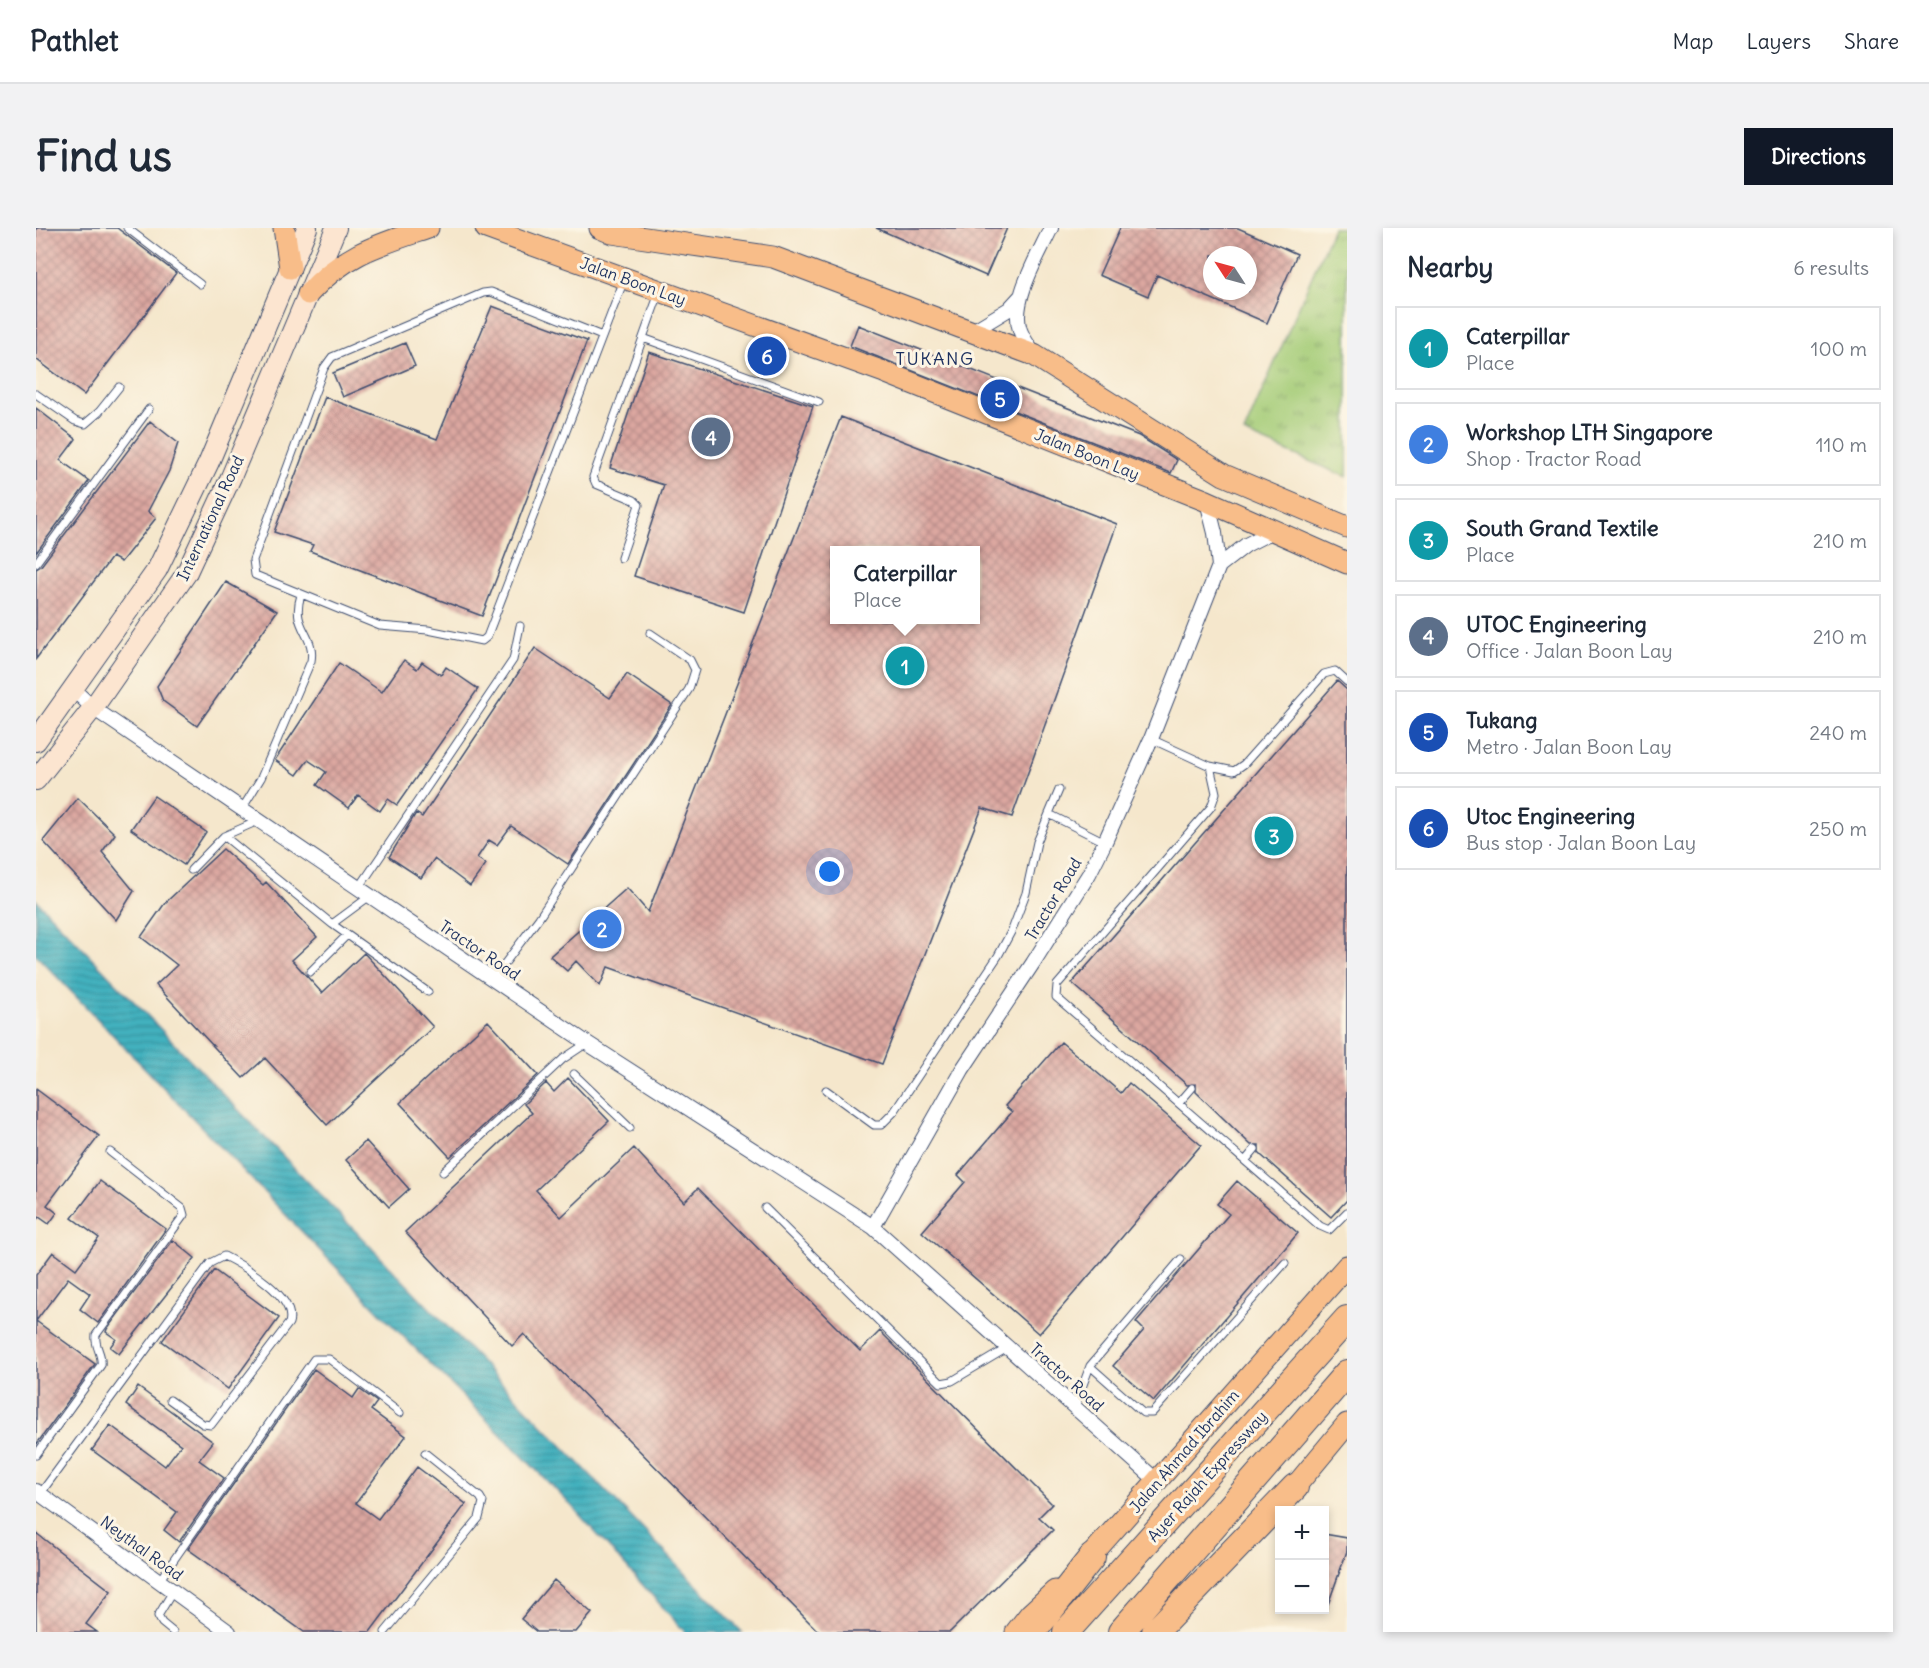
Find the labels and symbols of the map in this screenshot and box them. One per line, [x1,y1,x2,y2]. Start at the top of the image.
north arrow [1203,246,1257,300]
street label: Jalan Boon Lay [577,253,689,309]
pin: 6 [748,334,786,378]
district label: TUKANG [896,347,974,370]
pin: 5 [980,376,1020,422]
pin: 4 [692,414,730,460]
street label: Jalan Boon Lay [1032,424,1142,484]
street label: International Road [172,452,248,584]
pin: 1 [886,644,924,688]
pin: 3 [1254,814,1294,858]
street label: Tractor Road [1020,854,1086,944]
your location [815,857,844,886]
pin: 2 [582,906,622,952]
street label: Tractor Road [436,916,524,984]
street label: Tractor Road [1026,1338,1108,1416]
street label: Jalan Ahmad Ibrahim [1125,1385,1243,1517]
street label: Ayer Rajah Expressway [1143,1406,1271,1546]
street label: Neythal Road [97,1511,187,1585]

